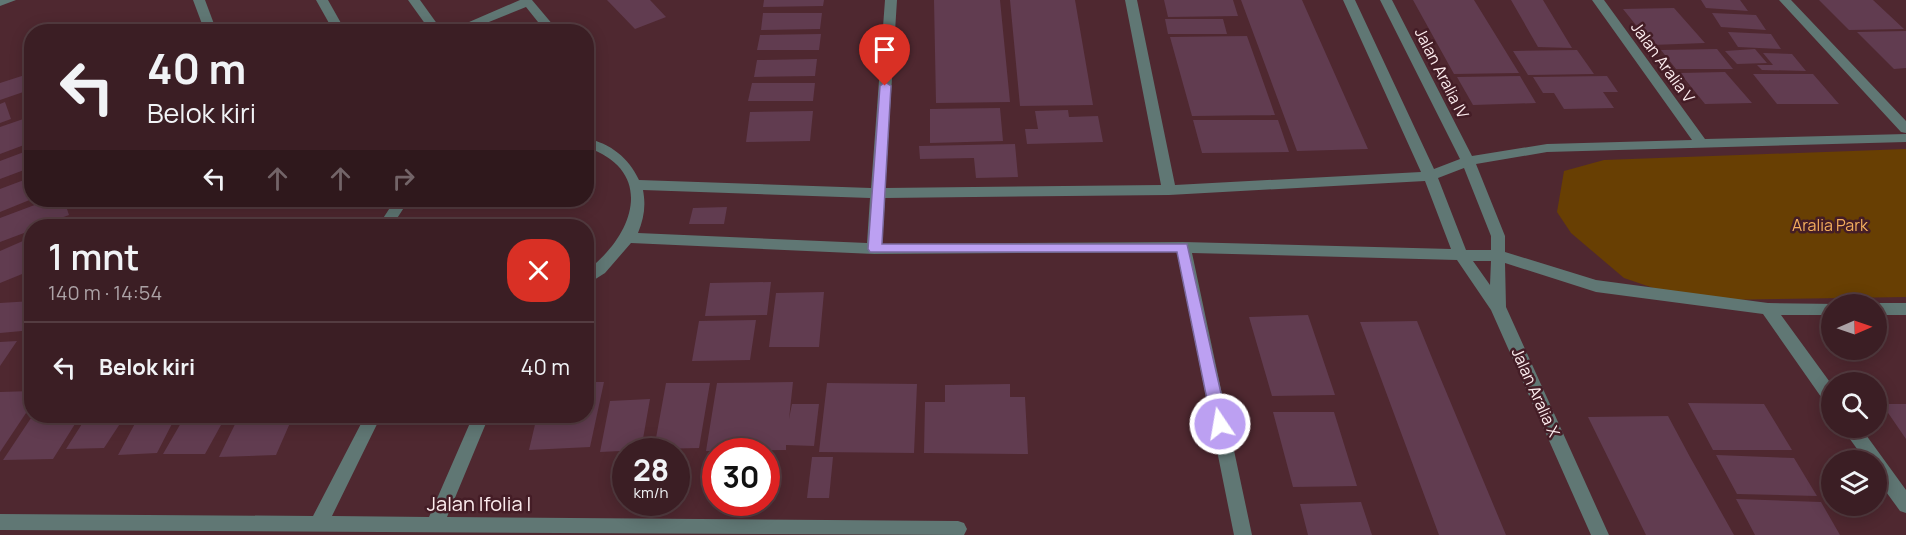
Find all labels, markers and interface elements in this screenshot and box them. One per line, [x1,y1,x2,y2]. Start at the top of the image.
street label: Jalan Aralia V [1626,17,1700,107]
pin [859,24,910,86]
street label: Jalan Aralia IV [1410,24,1474,122]
icon: arrive [868,33,901,66]
text: 40 m [147,39,246,97]
icon: left [48,48,126,126]
text: Belok kiri [147,94,256,131]
icon: left [198,162,231,195]
icon: ahead [261,162,294,195]
icon: ahead [324,162,357,195]
icon: right [387,162,420,195]
park label: Aralia Park [1792,214,1869,236]
text: 1 mnt [48,232,140,281]
button: close [507,239,570,302]
text: 140 m · 14:54 [48,279,162,306]
north arrow [1821,294,1887,360]
map controls [1821,294,1887,516]
street label: Jalan Aralia X [1507,344,1566,440]
icon: left [48,351,81,384]
text: Belok kiri [99,352,195,382]
text: 40 m [521,352,570,382]
button: search [1821,372,1887,438]
position arrow [1188,392,1252,456]
speed limit sign: 30 [702,438,780,516]
text: 28 [633,449,669,490]
button: layers [1821,450,1887,516]
text: km/h [634,482,668,503]
street label: Jalan Ifolia I [427,490,531,517]

